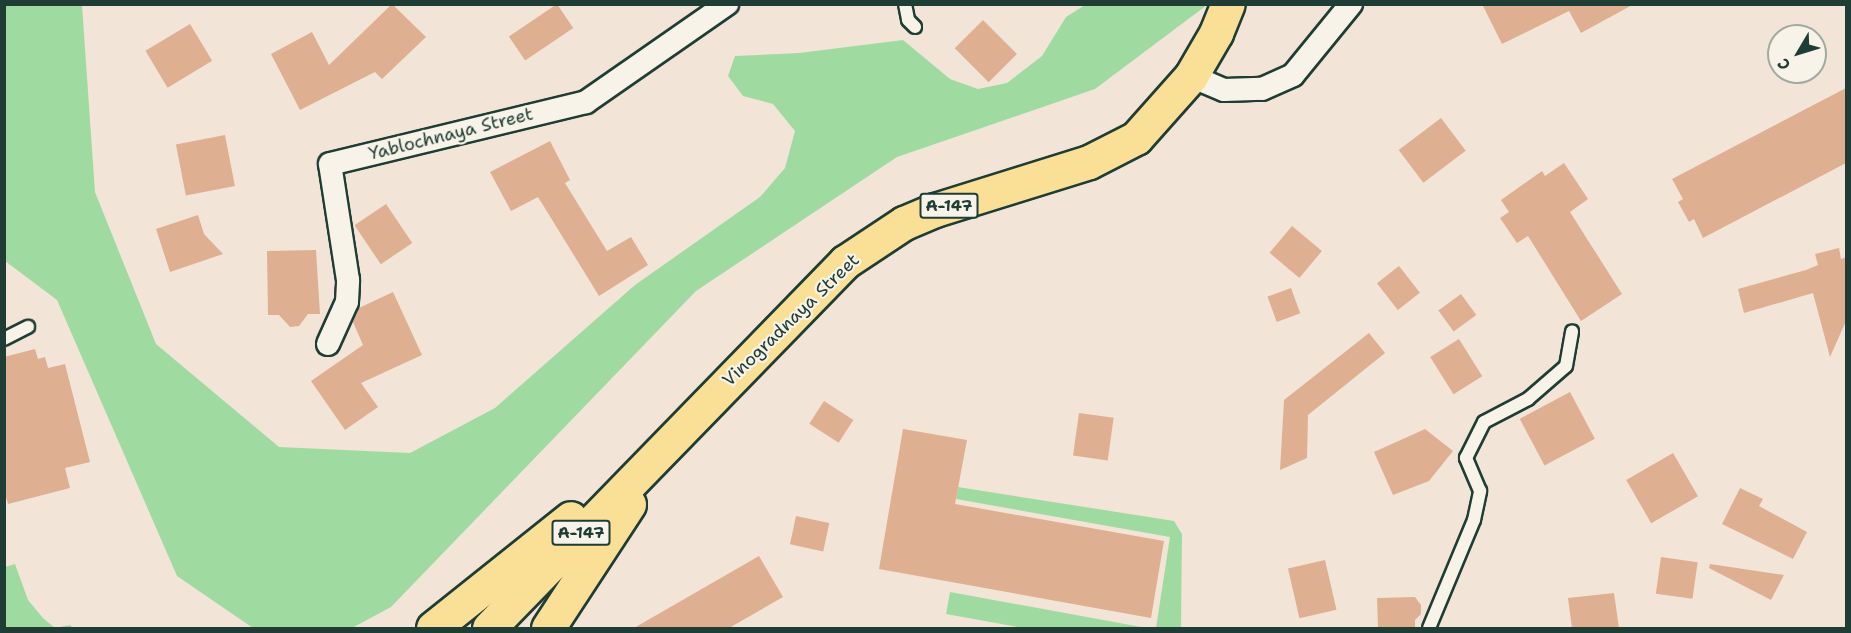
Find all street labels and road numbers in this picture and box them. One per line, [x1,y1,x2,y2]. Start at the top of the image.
street label: Yablochnaya Street [367,103,535,165]
road number: А-147 [919,193,979,219]
street label: Vinogradnaya Street [718,249,864,391]
road number: А-147 [551,520,611,546]

